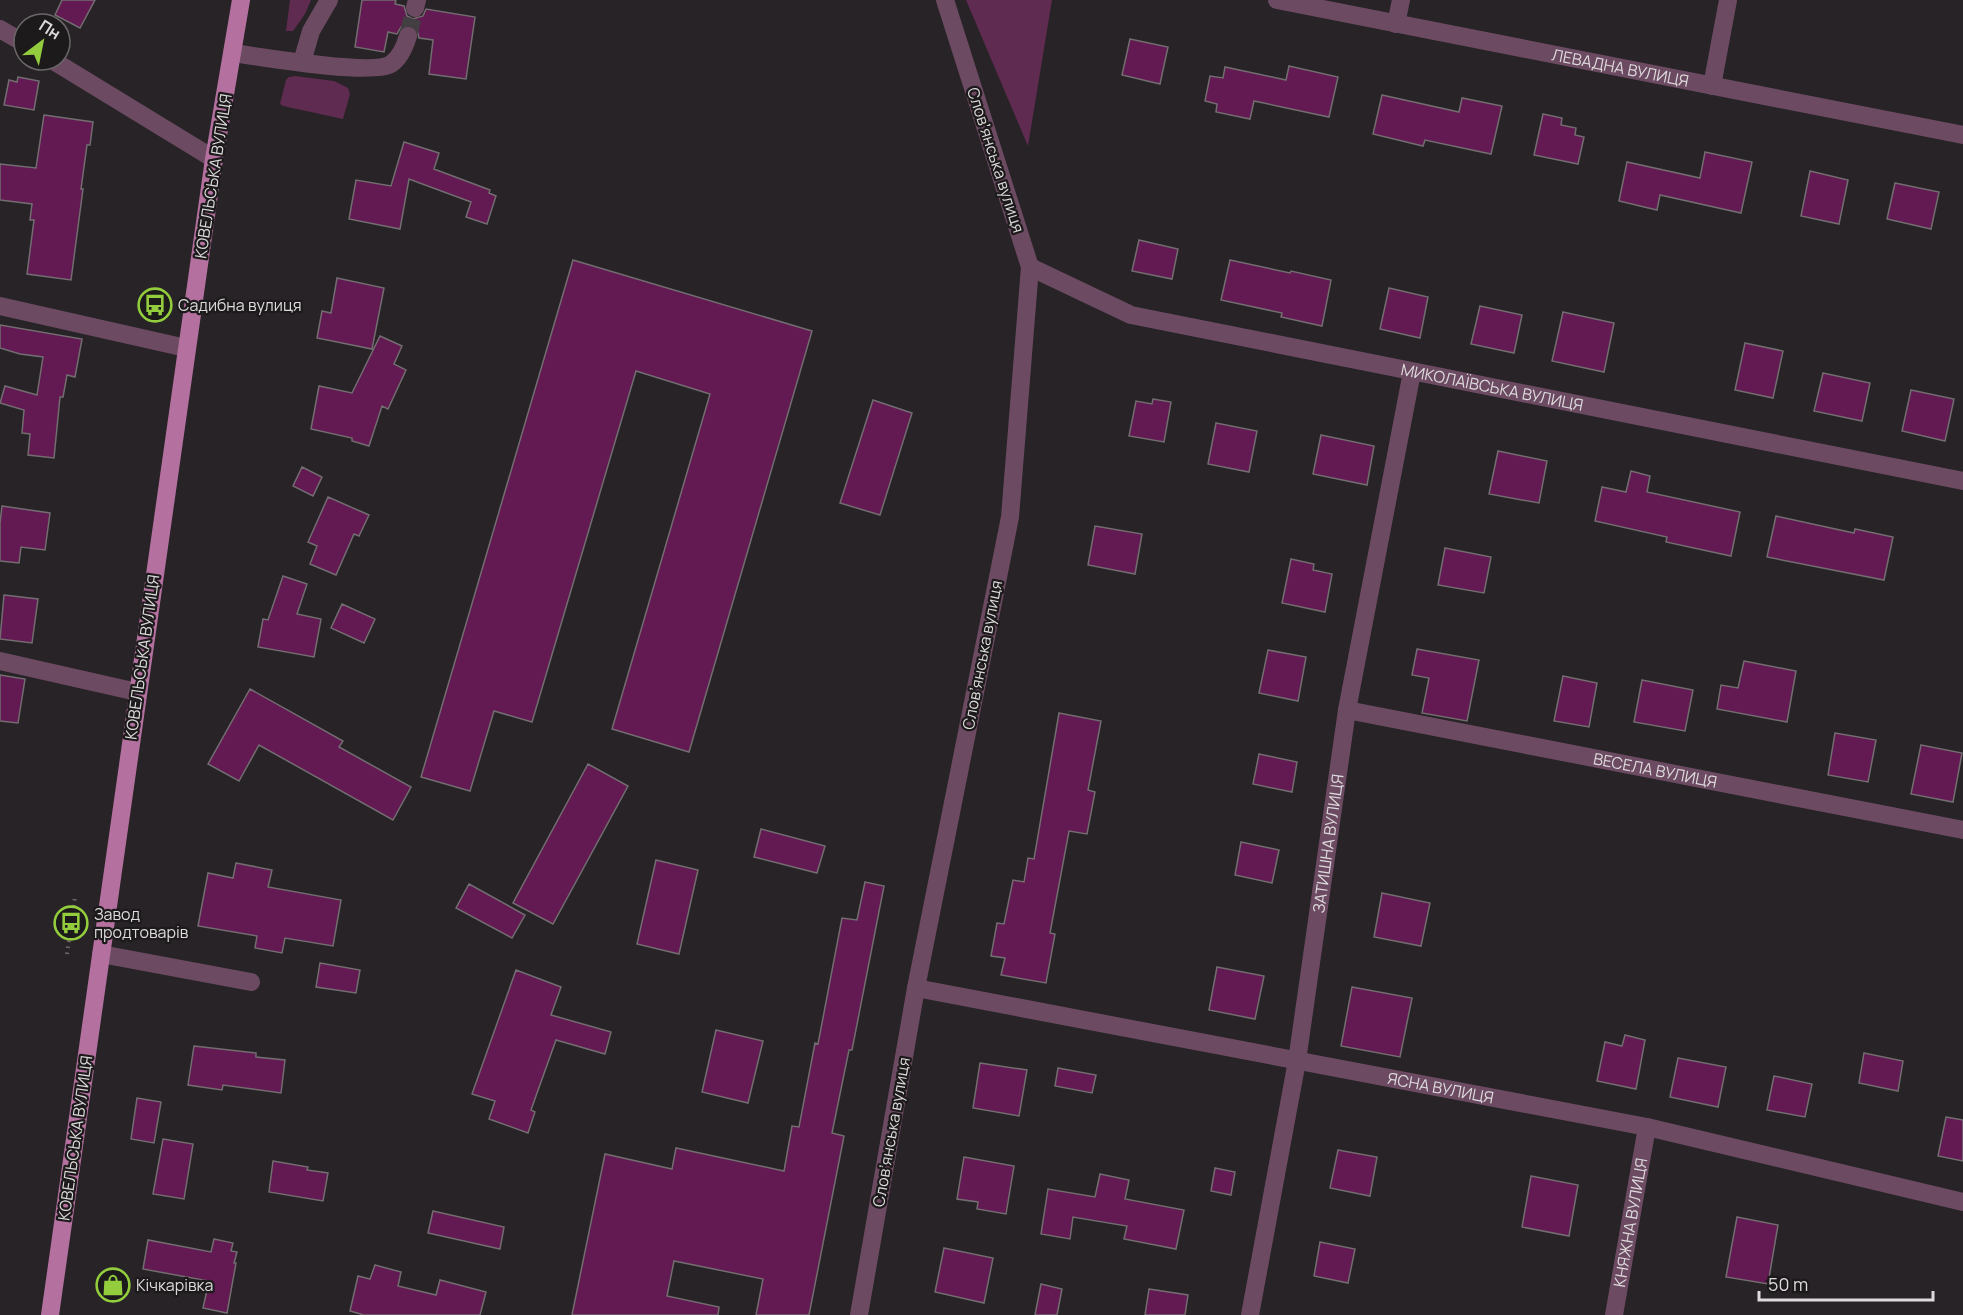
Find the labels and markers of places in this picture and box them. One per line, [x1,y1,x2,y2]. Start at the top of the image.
bus stop icon: Садибна вулиця [137,287,173,323]
place label: Садибна вулиця [178,294,302,316]
place label: Завод продтоварів [94,903,189,943]
bus stop icon: Завод продтоварів [53,905,89,941]
shop icon: Кічкарівка [95,1267,131,1303]
place label: Кічкарівка [136,1274,213,1296]

